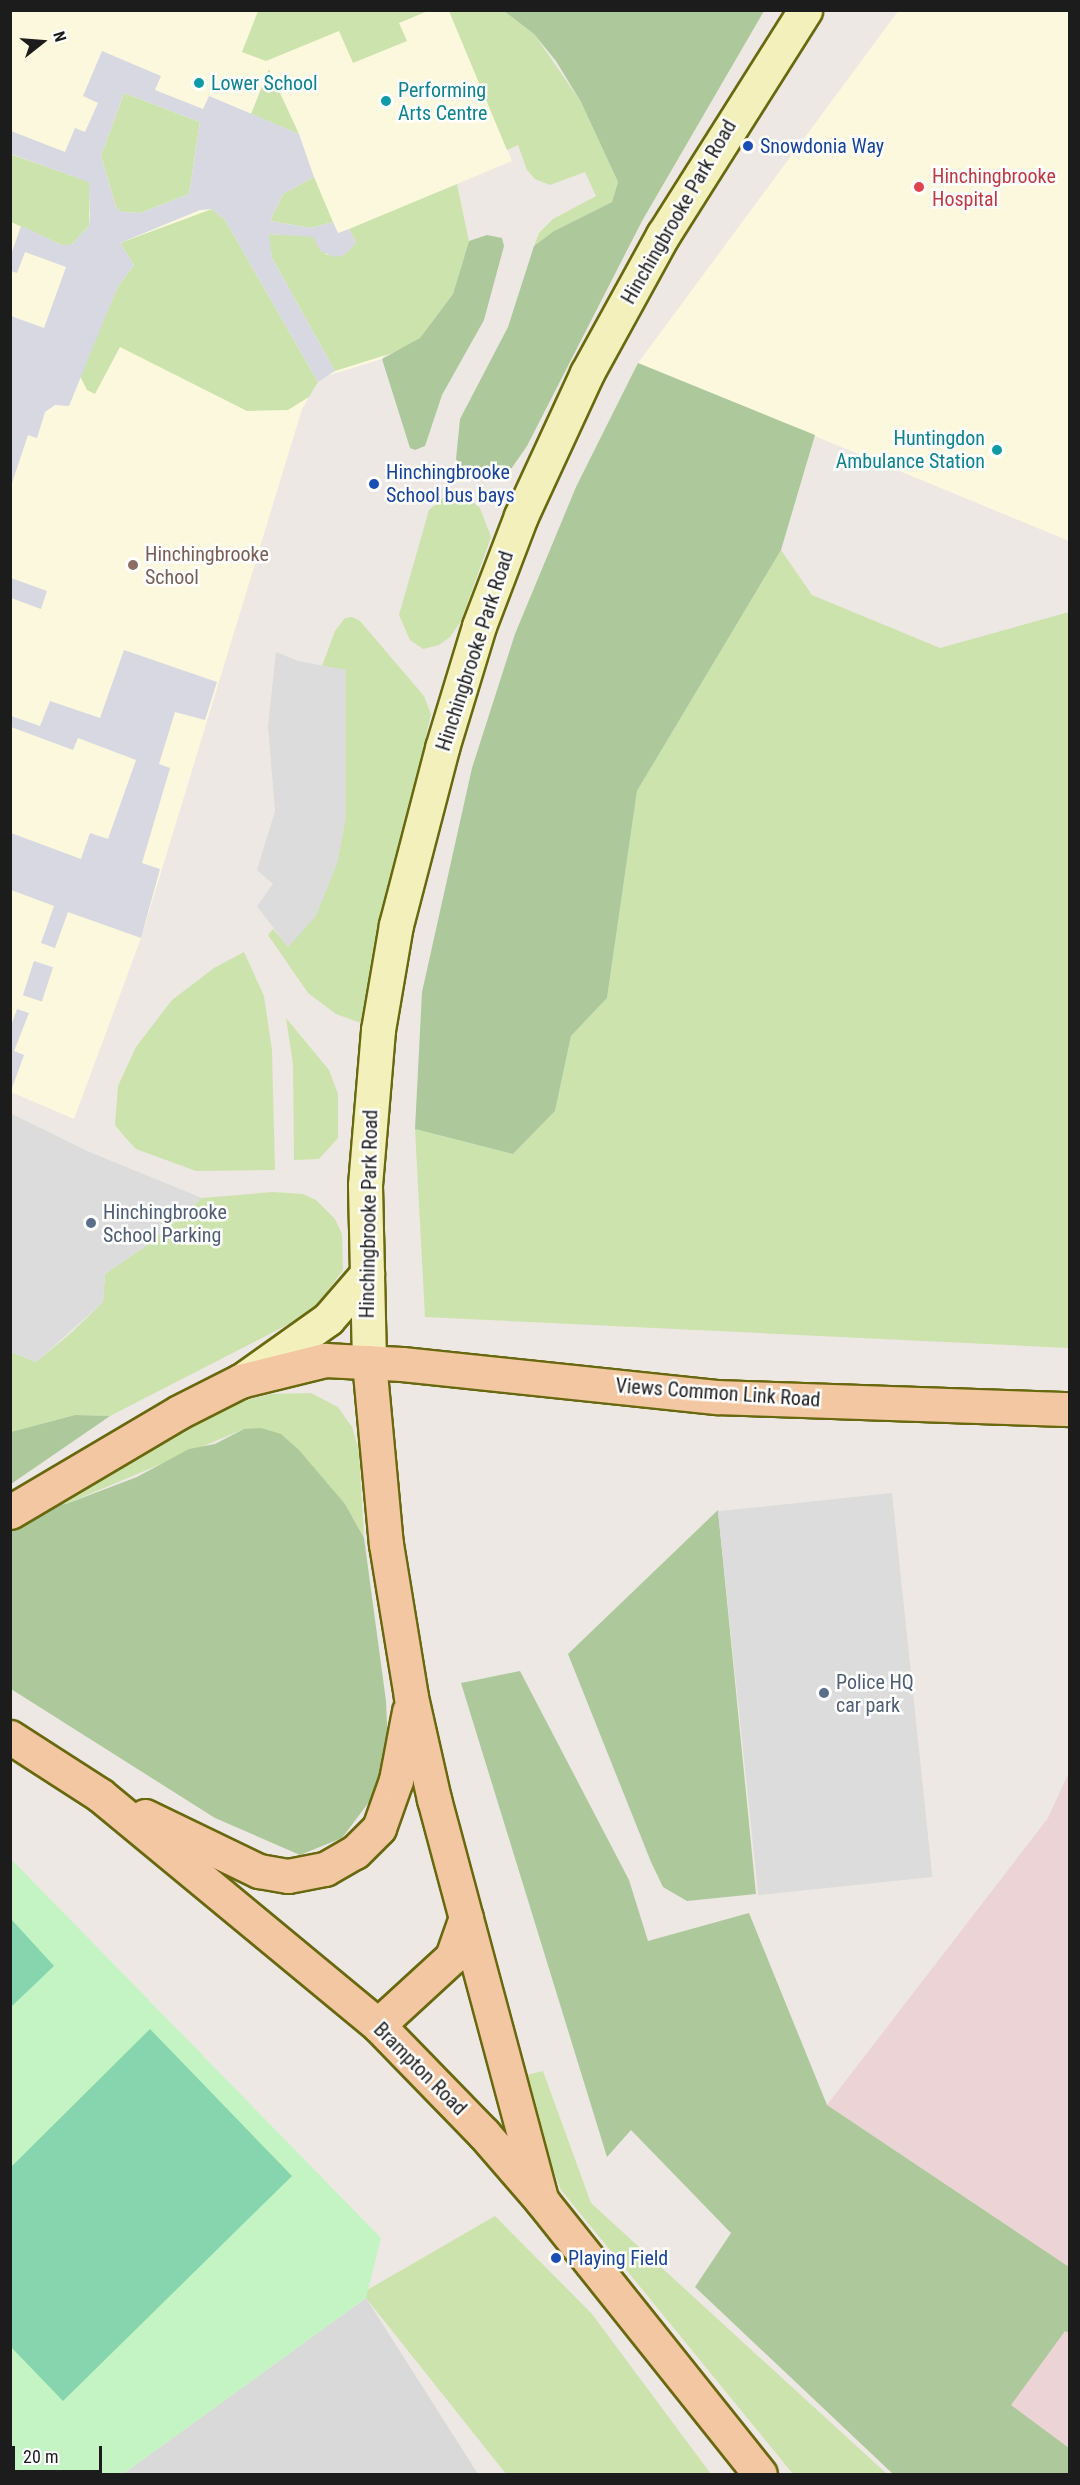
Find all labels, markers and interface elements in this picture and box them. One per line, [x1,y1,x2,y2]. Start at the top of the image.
north arrow [12,12,72,72]
text: N [49,29,70,44]
place label: Lower School [211,71,318,95]
marker: Lower School [192,76,206,90]
place label: Performing Arts Centre [398,78,487,125]
marker: Performing Arts Centre [379,94,393,108]
street label: Hinchingbrooke Park Road [616,116,742,308]
place label: Snowdonia Way [760,134,884,158]
marker: Snowdonia Way [741,139,755,153]
place label: Hinchingbrooke Hospital [932,164,1056,211]
marker: Hinchingbrooke Hospital [910,178,928,196]
place label: Huntingdon Ambulance Station [836,426,985,473]
marker: Huntingdon Ambulance Station [990,443,1004,457]
place label: Hinchingbrooke School bus bays [386,460,515,507]
marker: Hinchingbrooke School bus bays [367,477,381,491]
place label: Hinchingbrooke School [145,542,269,589]
street label: Hinchingbrooke Park Road [431,548,519,754]
marker: Hinchingbrooke School [126,558,140,572]
street label: Hinchingbrooke Park Road [355,1109,383,1319]
place label: Hinchingbrooke School Parking [103,1200,227,1247]
marker: Hinchingbrooke School Parking [84,1216,98,1230]
street label: Views Common Link Road [615,1374,821,1412]
place label: Police HQ car park [836,1670,914,1717]
marker: Police HQ car park [817,1686,831,1700]
street label: Brampton Road [369,2018,471,2120]
place label: Playing Field [568,2246,668,2270]
marker: Playing Field [549,2251,563,2265]
scale bar [15,2434,105,2472]
text: 20 m [23,2446,58,2467]

